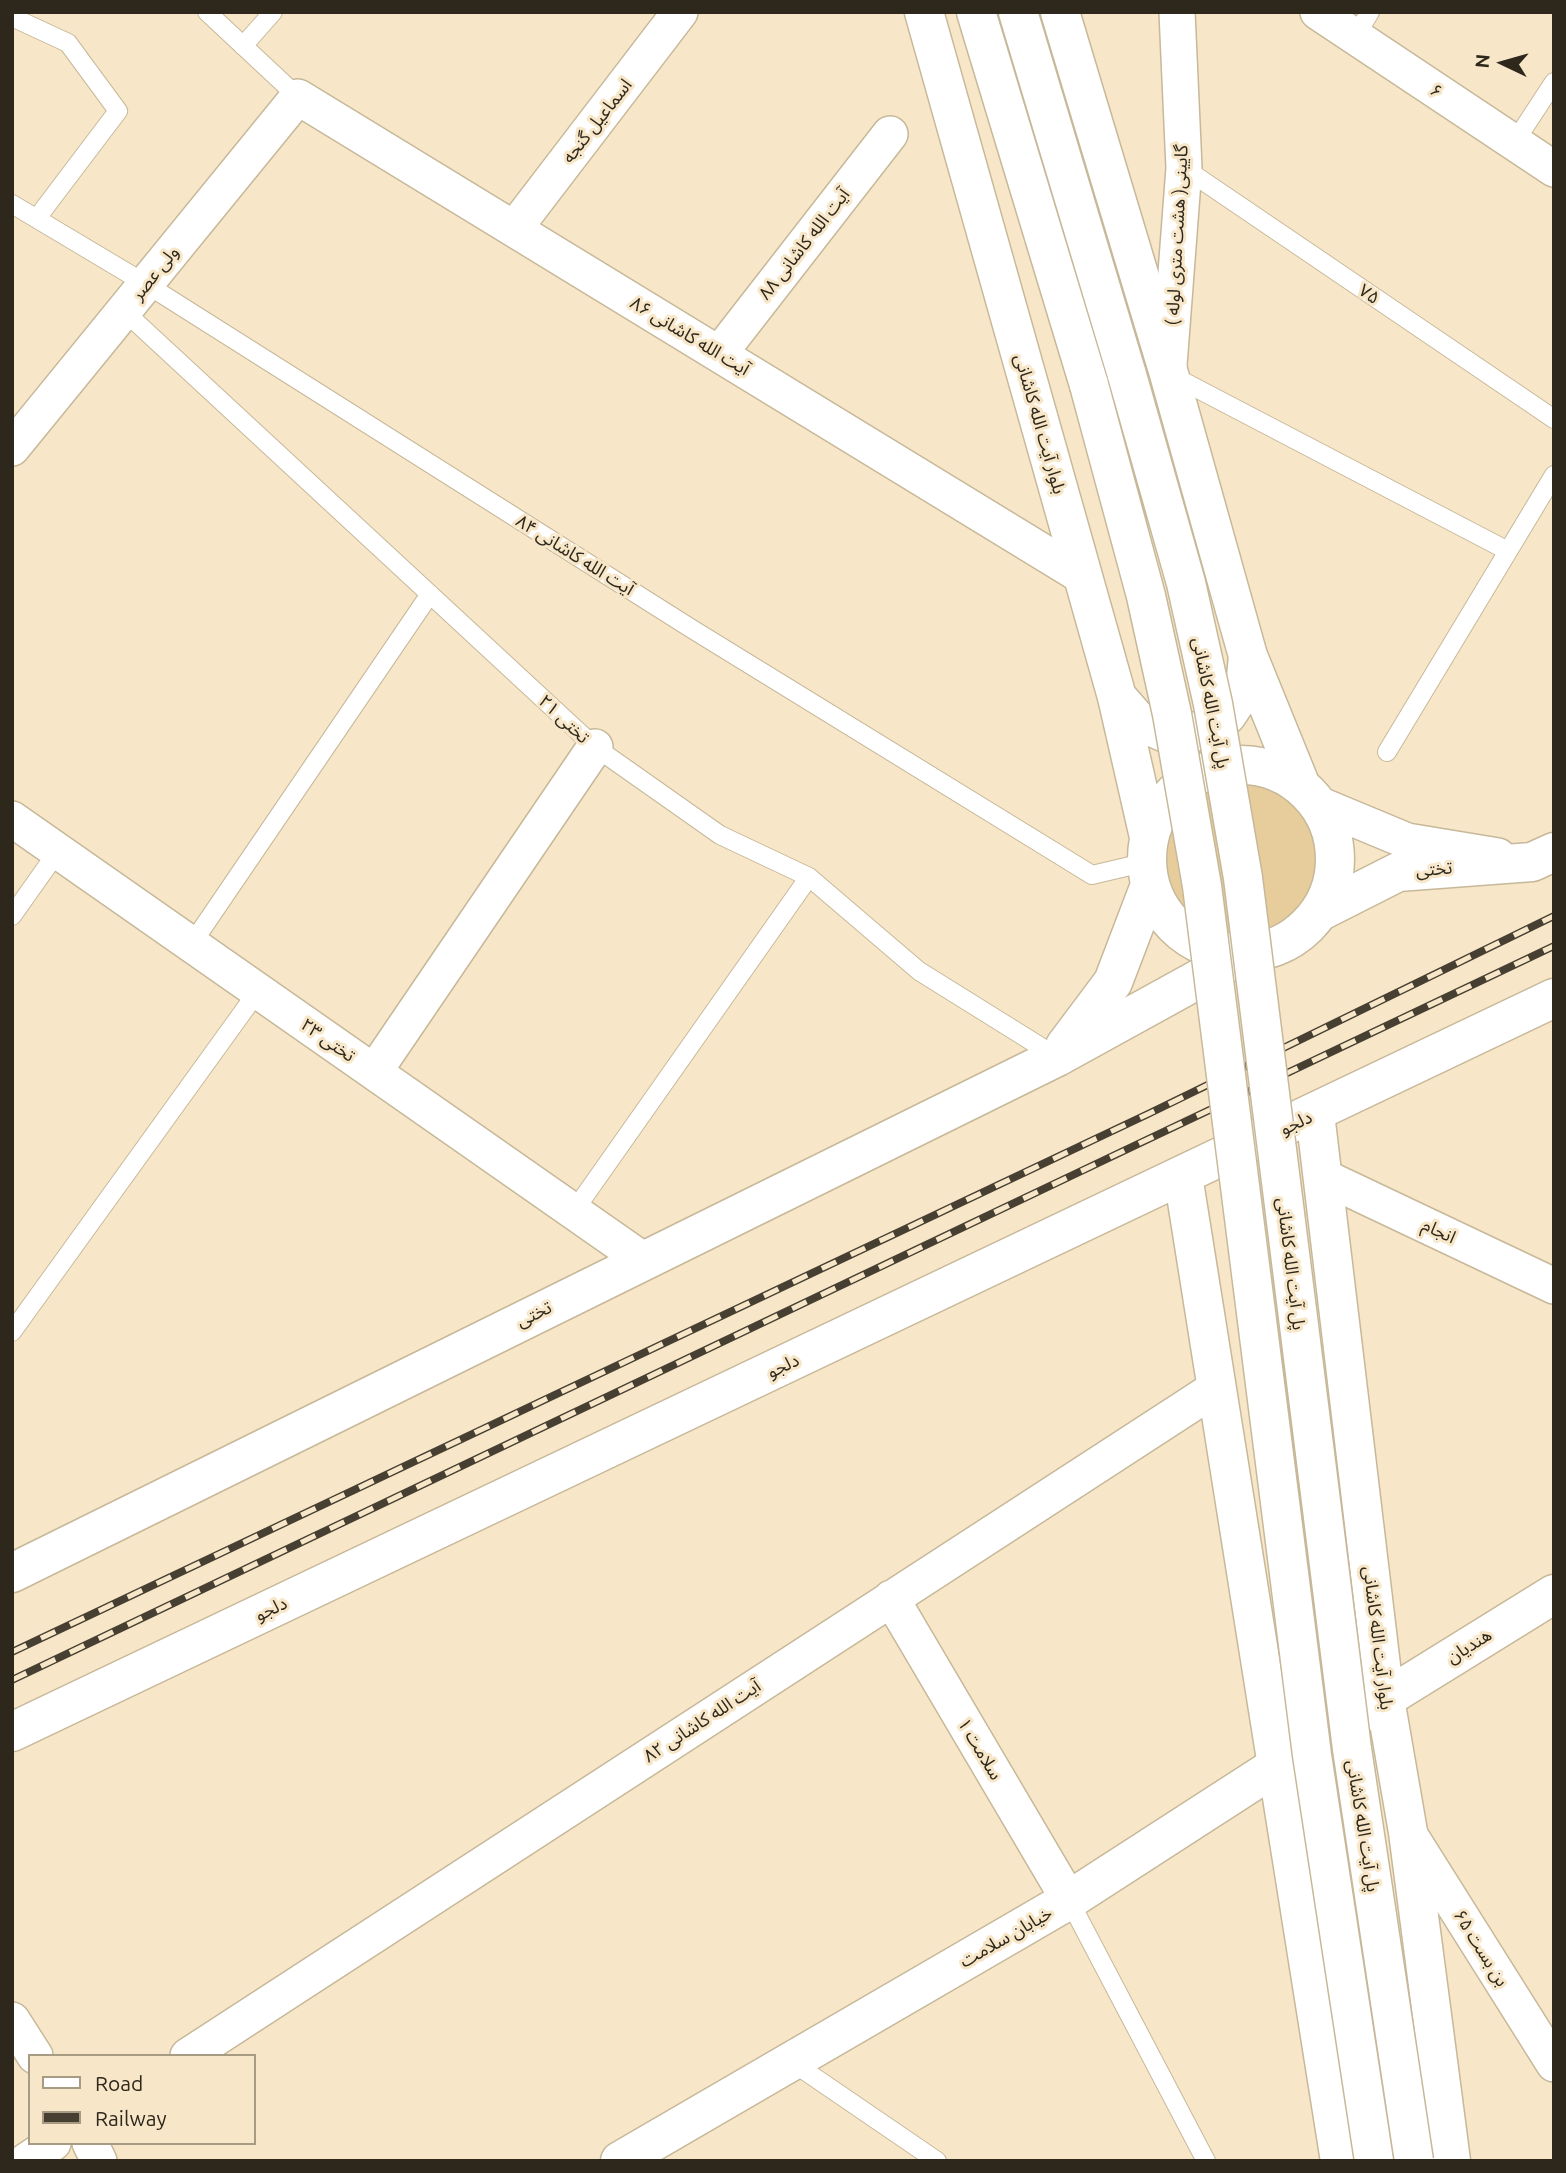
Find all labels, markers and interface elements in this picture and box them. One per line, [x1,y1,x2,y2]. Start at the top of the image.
north arrow [1468,28,1538,98]
text: N [1471,53,1494,69]
street label: اسماعیل گنجه [557,75,637,167]
street label: ۶ [1426,79,1446,103]
street label: گایینی( هشت متری لوله ) [1161,144,1193,326]
street label: آیت الله کاشانی ۸۸ [754,184,854,304]
street label: ولی عصر [127,242,183,304]
street label: ۷۵ [1354,279,1384,309]
street label: آیت الله کاشانی ۸۶ [626,292,754,380]
street label: بلوار آیت الله کاشانی [1010,352,1070,496]
street label: آیت الله کاشانی ۸۴ [512,510,638,600]
street label: پل آیت الله کاشانی [1188,635,1234,771]
street label: تختی ۲۱ [534,690,594,748]
street label: تختی [1415,857,1453,881]
street label: تختی ۲۳ [297,1014,359,1066]
street label: دلجو [1276,1106,1316,1140]
street label: پل آیت الله کاشانی [1272,1196,1310,1332]
street label: انجام [1419,1214,1459,1248]
street label: تختی [513,1296,555,1332]
street label: دلجو [763,1349,803,1383]
street label: بلوار آیت الله کاشانی [1358,1565,1398,1711]
street label: دلجو [251,1592,291,1626]
street label: هندیان [1442,1624,1496,1668]
street label: آیت الله کاشانی ۸۲ [639,1675,765,1767]
street label: سلامت ۱ [953,1714,1007,1784]
street label: پل آیت الله کاشانی [1342,1758,1384,1894]
street label: خیابان سلامت [956,1902,1056,1972]
street label: بن بست ۶۵ [1449,1906,1513,1990]
legend [28,2054,256,2145]
text: Road [95,2071,143,2095]
text: Railway [95,2106,167,2130]

